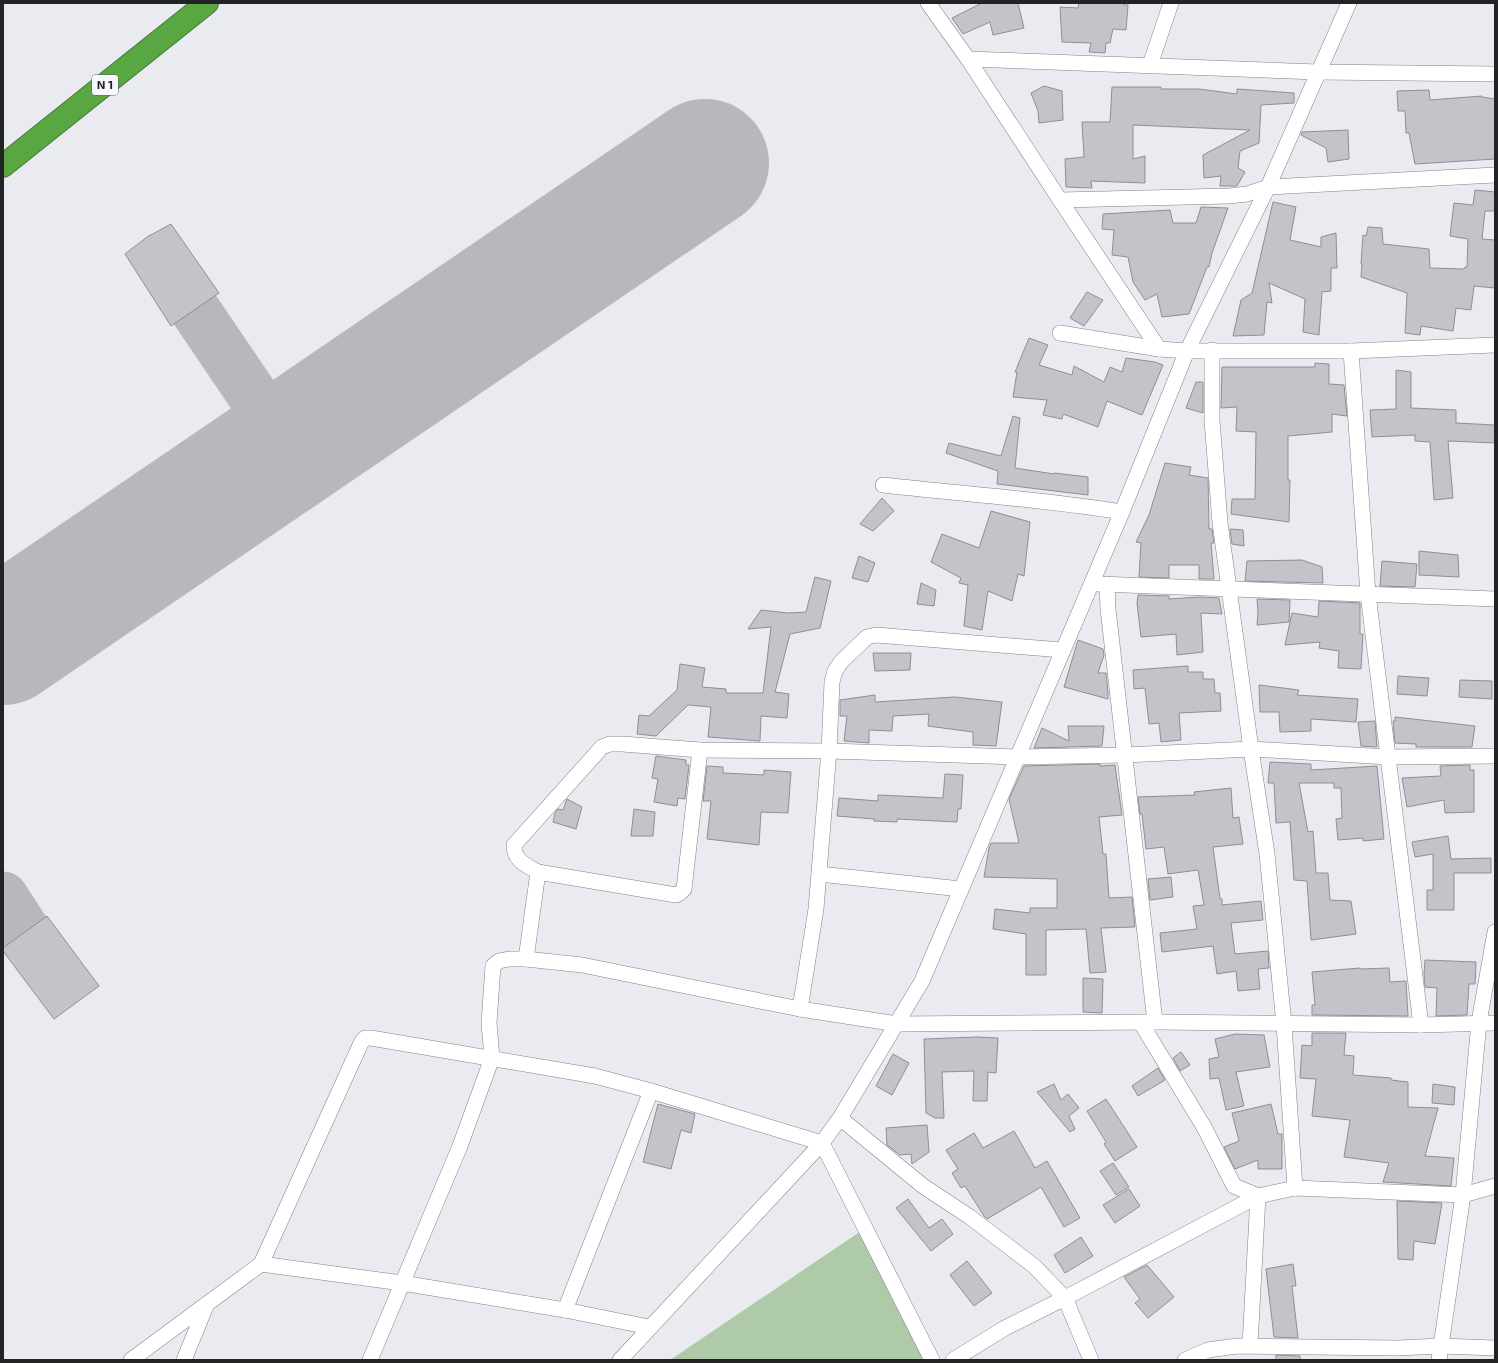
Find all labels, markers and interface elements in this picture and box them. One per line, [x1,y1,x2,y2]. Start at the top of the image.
road number: N 1 [92,75,118,95]

